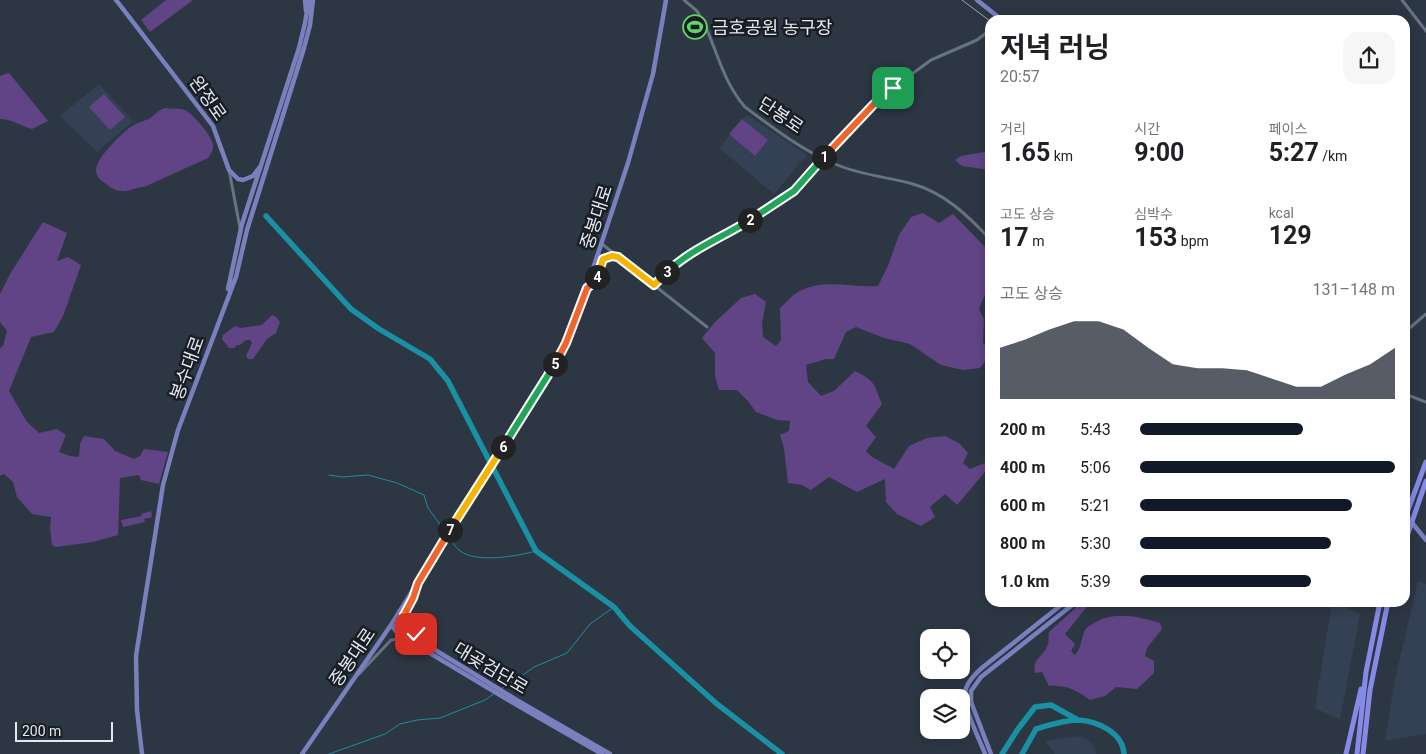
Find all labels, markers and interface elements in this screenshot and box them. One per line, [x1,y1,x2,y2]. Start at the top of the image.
sports icon: 금호공원 농구장 [682,14,708,40]
place label: 금호공원 농구장 [712,17,832,38]
text: 저녁 러닝 [1000,31,1110,64]
button: share [1343,32,1395,84]
pin [872,67,914,109]
text: 20:57 [1000,67,1040,86]
street label: 완정로 [185,72,231,124]
icon: arrive [879,74,907,102]
street label: 단봉로 [755,92,807,138]
text: 거리 [1000,121,1026,137]
text: 시간 [1134,121,1160,137]
text: 페이스 [1269,121,1307,137]
text: 1.65 [1000,138,1050,167]
text: 9:00 [1134,138,1184,167]
text: 5:27 [1269,138,1319,167]
pin: 1 [812,144,836,170]
text: km [1050,148,1073,164]
text: /km [1319,148,1347,164]
text: 1 [820,149,829,165]
street label: 중봉대로 [576,182,616,252]
text: kcal [1269,205,1294,221]
text: 고도 상승 [1000,206,1055,222]
text: 심박수 [1134,206,1173,222]
pin: 2 [738,208,762,232]
text: 2 [746,212,755,228]
text: 129 [1269,221,1312,250]
text: 17 [1000,223,1029,252]
text: 153 [1134,223,1177,252]
text: m [1029,233,1044,249]
text: bpm [1177,233,1209,249]
pin: 3 [654,260,680,284]
pin: 4 [584,264,610,290]
text: 3 [663,264,672,280]
text: 4 [593,269,602,285]
text: 131–148 m [1313,280,1395,299]
text: 고도 상승 [1000,284,1063,303]
street label: 봉수대로 [166,333,208,403]
pin: 5 [542,352,568,376]
text: 5 [551,356,560,372]
text: 200 m [1000,420,1045,439]
text: 5:43 [1080,420,1111,439]
pin: 6 [490,434,516,460]
text: 6 [499,439,508,455]
text: 400 m [1000,458,1045,477]
text: 5:06 [1080,458,1111,477]
text: 600 m [1000,496,1045,515]
text: 5:21 [1080,496,1111,515]
pin: 7 [438,518,462,542]
text: 7 [446,522,455,538]
text: 800 m [1000,534,1045,553]
text: 5:30 [1080,534,1111,553]
text: 1.0 km [1000,572,1049,591]
text: 5:39 [1080,572,1111,591]
pin [395,613,437,655]
icon: check [402,620,430,648]
street label: 중봉대로 [325,624,379,690]
map controls [920,629,970,739]
button: locate [920,629,970,679]
street label: 대곶검단로 [450,638,532,698]
button: layers [920,689,970,739]
scale bar [15,719,112,742]
text: 200 m [22,723,61,739]

